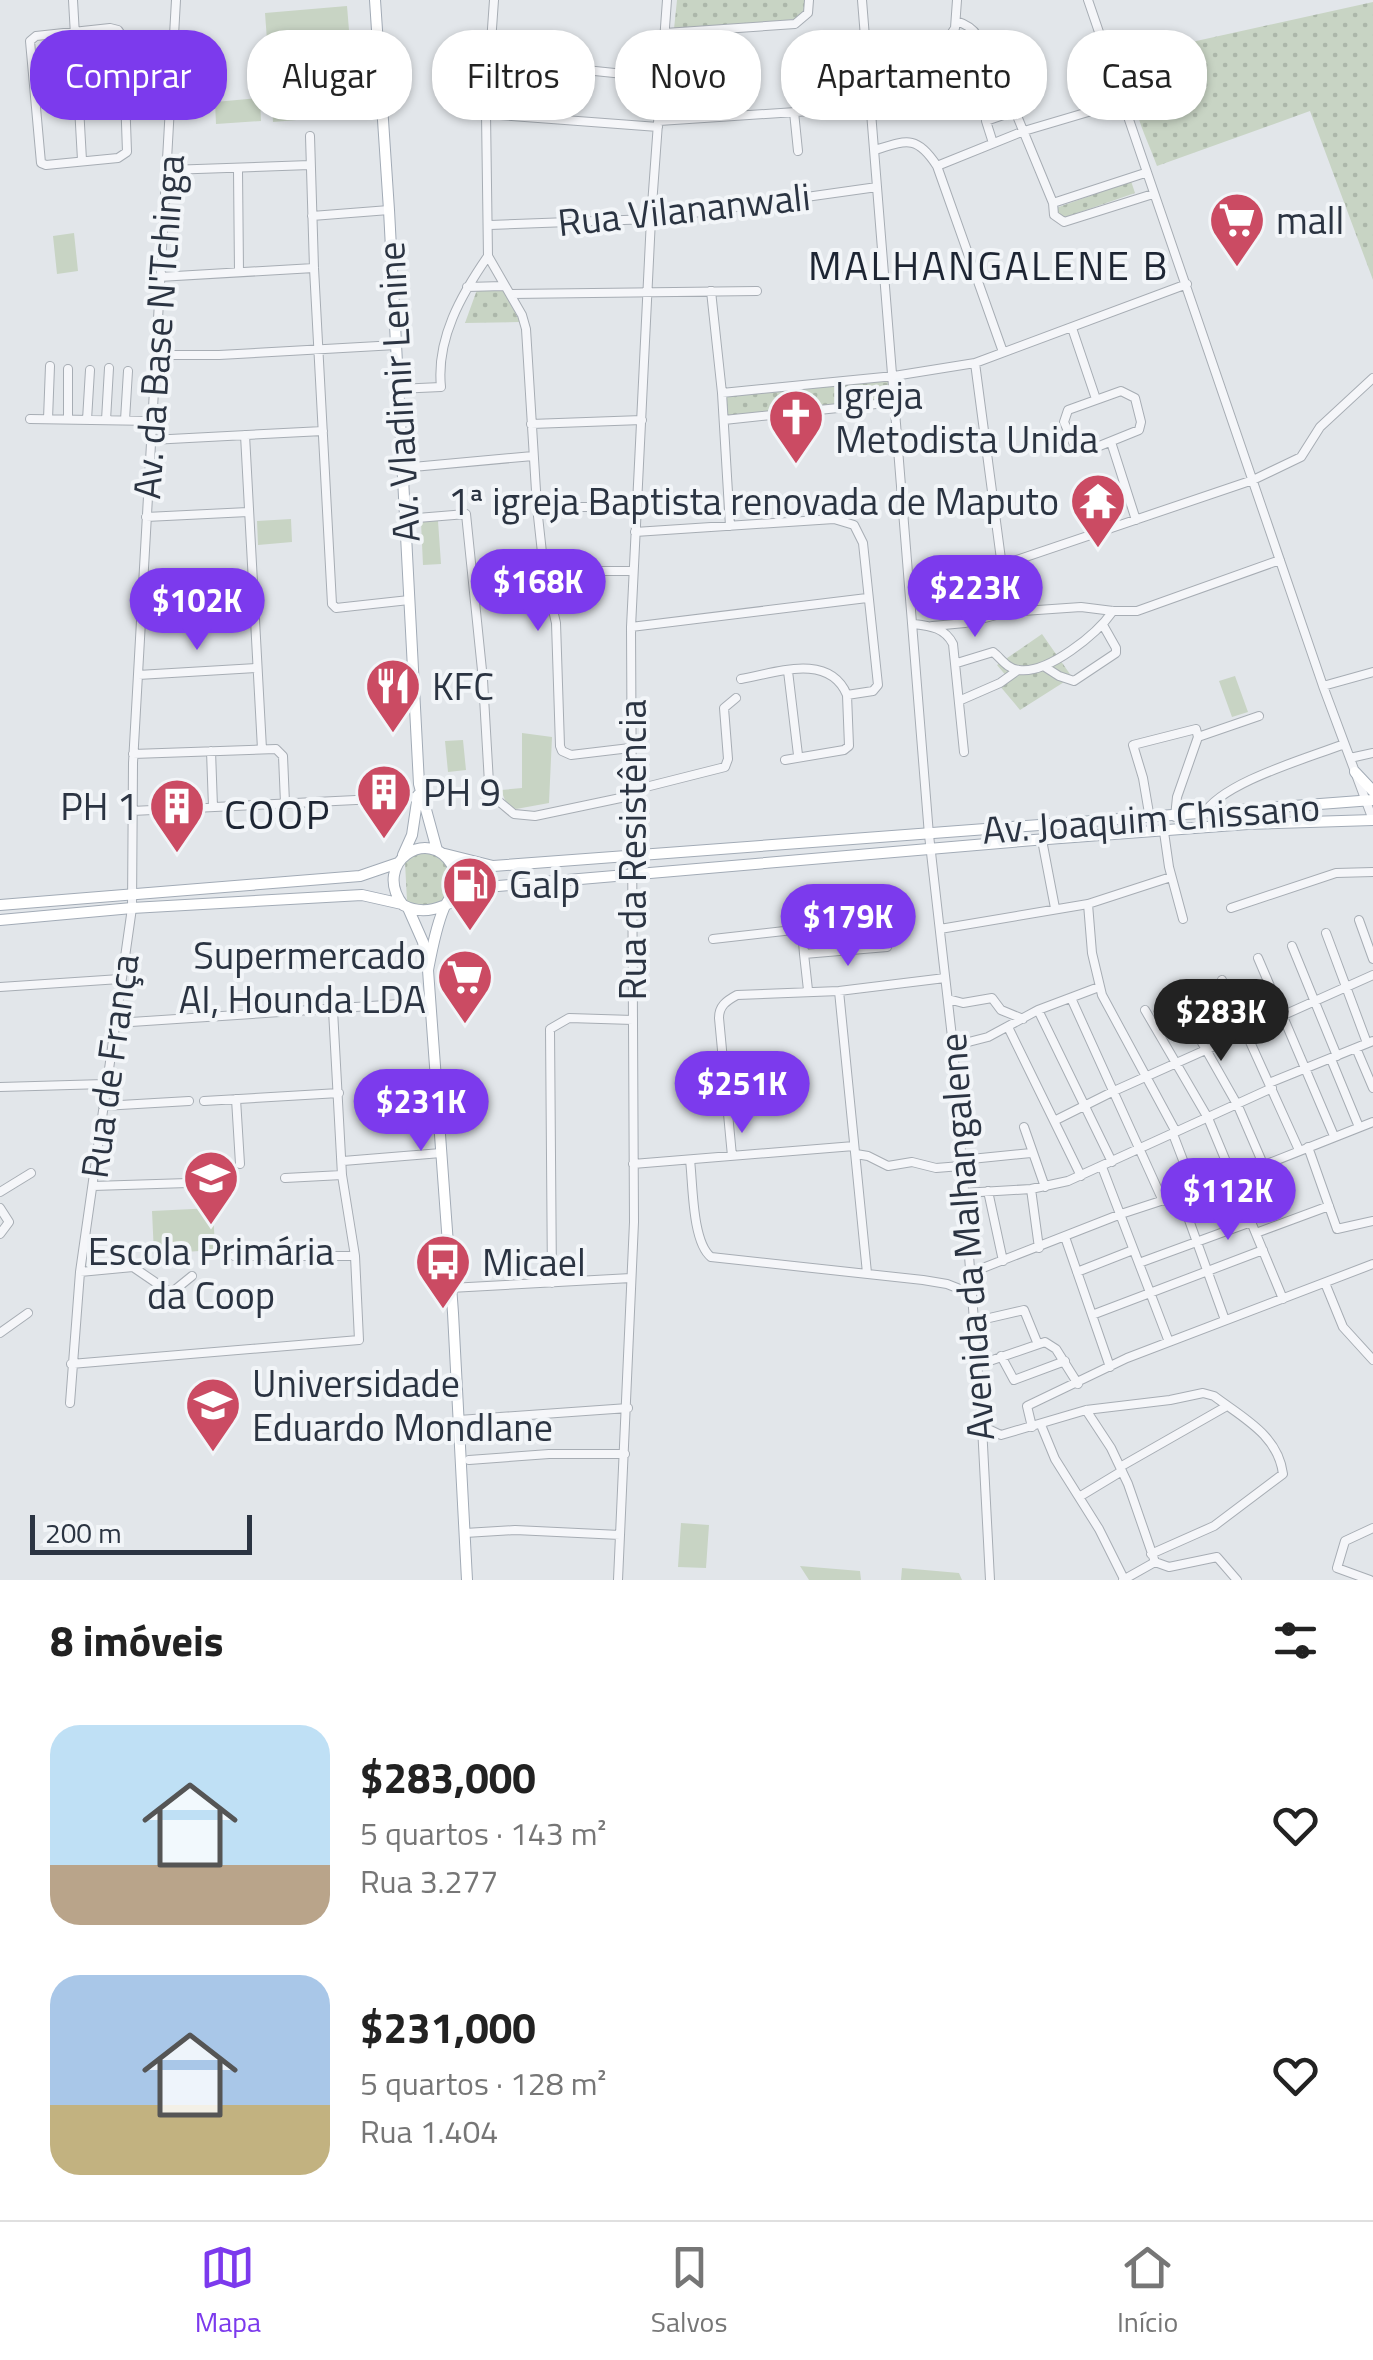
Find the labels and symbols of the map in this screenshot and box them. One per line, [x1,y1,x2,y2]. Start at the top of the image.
street label: Av. da Base N'Tchinga [117,153,199,501]
street label: Rua Vilananwali [555,167,813,251]
supermarket icon: mall [1207,190,1267,269]
place label: mall [1276,191,1344,249]
district label: MALHANGALENE B [808,235,1170,296]
street label: Av. Vladimir Lenine [361,240,435,544]
place label: Igreja Metodista Unida [835,366,1098,468]
church icon: Igreja Metodista Unida [766,387,826,466]
temple icon: 1ª igreja Baptista renovada de Maputo [1068,471,1128,550]
place label: 1ª igreja Baptista renovada de Maputo [448,472,1059,530]
pin: $168K [468,549,608,634]
pin: $223K [905,555,1045,640]
pin: $102K [127,568,267,653]
restaurant icon: KFC [363,656,423,735]
place label: KFC [432,657,494,715]
street label: Rua da Resistência [603,699,661,1001]
building icon: PH 9 [354,762,414,841]
place label: PH 9 [423,763,501,821]
building icon: PH 1 [147,776,207,855]
place label: PH 1 [60,777,138,835]
street label: Av. Joaquim Chissano [980,777,1322,859]
district label: COOP [224,784,332,845]
fuel station icon: Galp [440,854,500,933]
place label: Galp [509,855,580,913]
pin: $179K [778,884,918,969]
place label: Supermercado AI, Hounda LDA [179,926,426,1028]
supermarket icon: Supermercado AI, Hounda LDA [435,947,495,1026]
street label: Rua de França [65,950,153,1182]
pin: $283K [1151,979,1291,1064]
street label: Avenida da Malhangalene [923,1031,1009,1443]
pin: $251K [672,1051,812,1136]
pin: $231K [351,1069,491,1154]
school or university icon: Escola Primária da Coop [181,1148,241,1227]
pin: $112K [1158,1158,1298,1243]
place label: Escola Primária da Coop [88,1222,334,1324]
bus stop icon: Micael [413,1232,473,1311]
place label: Micael [482,1233,586,1291]
place label: Universidade Eduardo Mondlane [252,1354,553,1456]
school or university icon: Universidade Eduardo Mondlane [183,1375,243,1454]
scale bar [30,1510,252,1554]

